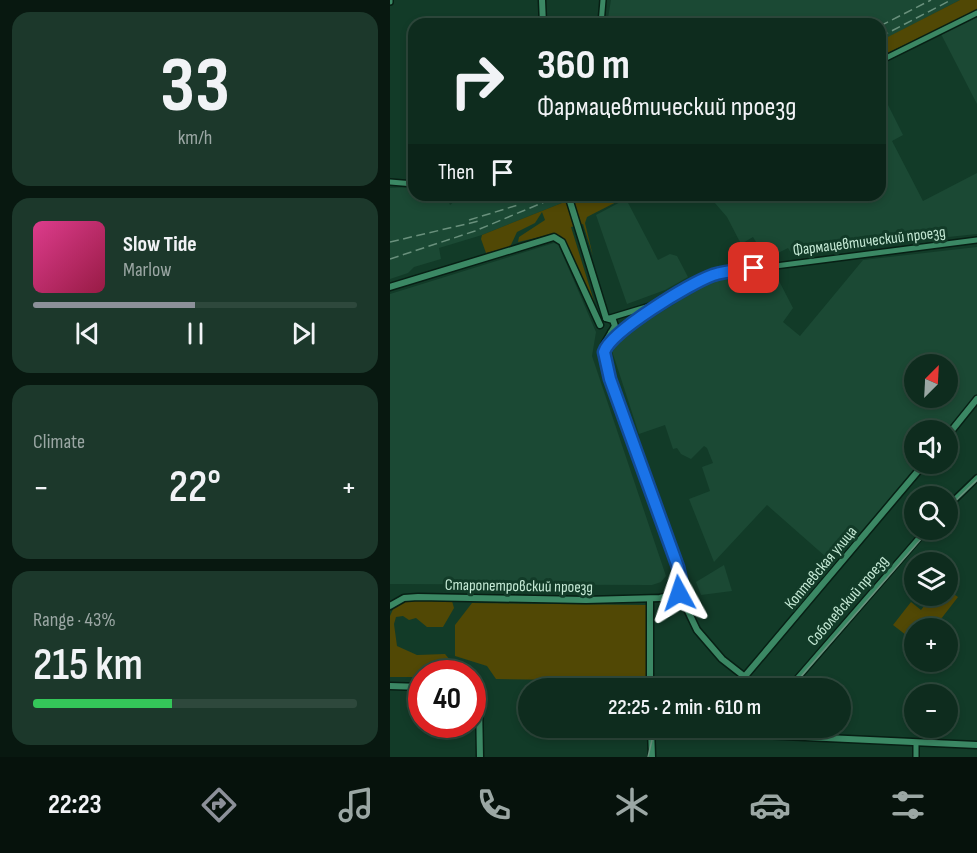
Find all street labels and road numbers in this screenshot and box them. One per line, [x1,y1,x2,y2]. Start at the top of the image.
street label: Фармацевтический проезд [792,223,947,260]
street label: Коптевская улица [781,523,861,613]
street label: Соболевский проезд [804,552,893,650]
street label: Старопетровский проезд [445,576,593,597]

